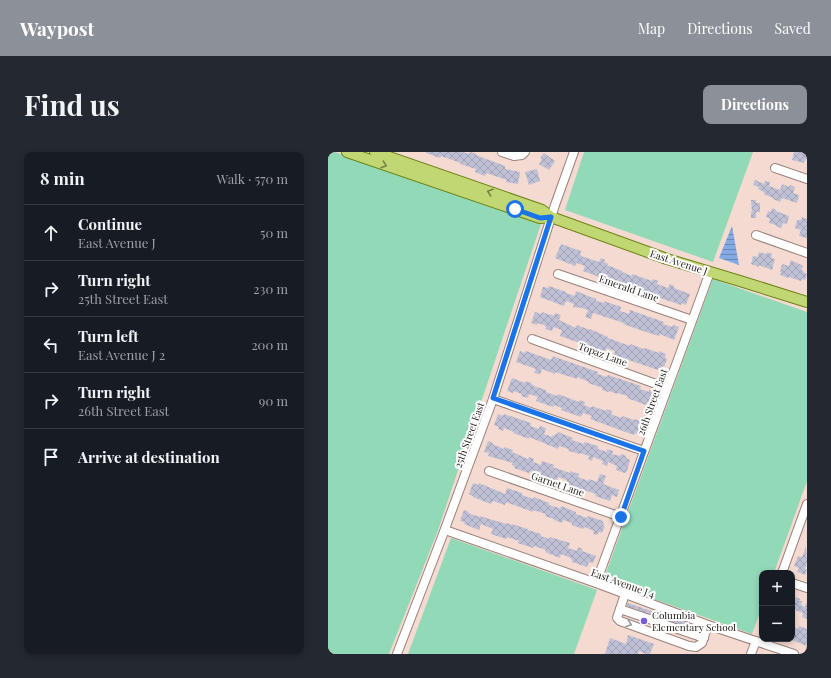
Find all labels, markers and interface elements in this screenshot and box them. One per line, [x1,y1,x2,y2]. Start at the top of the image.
text: Waypost [20,15,94,41]
text: Map [638,19,665,38]
text: Directions [687,19,753,38]
text: Saved [775,19,811,38]
button: Directions [703,85,807,124]
text: Find us [24,86,120,123]
one-way arrow [380,160,387,168]
text: 8 min [40,167,85,189]
text: Walk · 570 m [217,170,288,187]
one-way arrow [486,188,493,196]
route start [506,200,524,218]
text: Continue [78,214,142,234]
icon: ahead [40,222,62,244]
text: 50 m [260,224,288,241]
text: East Avenue J [78,234,156,251]
street label: East Avenue J [648,246,710,278]
text: Turn right [78,270,151,290]
street label: Emerald Lane [597,271,661,305]
icon: right [40,278,62,300]
text: 230 m [253,280,288,297]
text: 25th Street East [78,290,168,307]
text: Turn left [78,326,139,346]
icon: left [40,334,62,356]
text: 200 m [251,336,288,353]
street label: Topaz Lane [577,339,629,369]
text: East Avenue J 2 [78,346,165,363]
street label: 26th Street East [633,366,671,437]
text: Turn right [78,382,151,402]
icon: right [40,390,62,412]
text: 90 m [259,392,288,409]
street label: 25th Street East [451,400,488,470]
text: 26th Street East [78,402,169,419]
icon: arrive [40,446,62,468]
text: Arrive at destination [78,447,220,467]
street label: Garnet Lane [530,468,586,500]
route end [612,508,630,526]
street label: East Avenue J 4 [589,565,657,601]
map controls [759,570,795,642]
button: + [759,570,795,606]
button: − [759,606,795,642]
place label: Columbia Elementary School [652,608,736,634]
marker: Columbia Elementary School [639,616,649,626]
one-way arrow [626,620,633,628]

